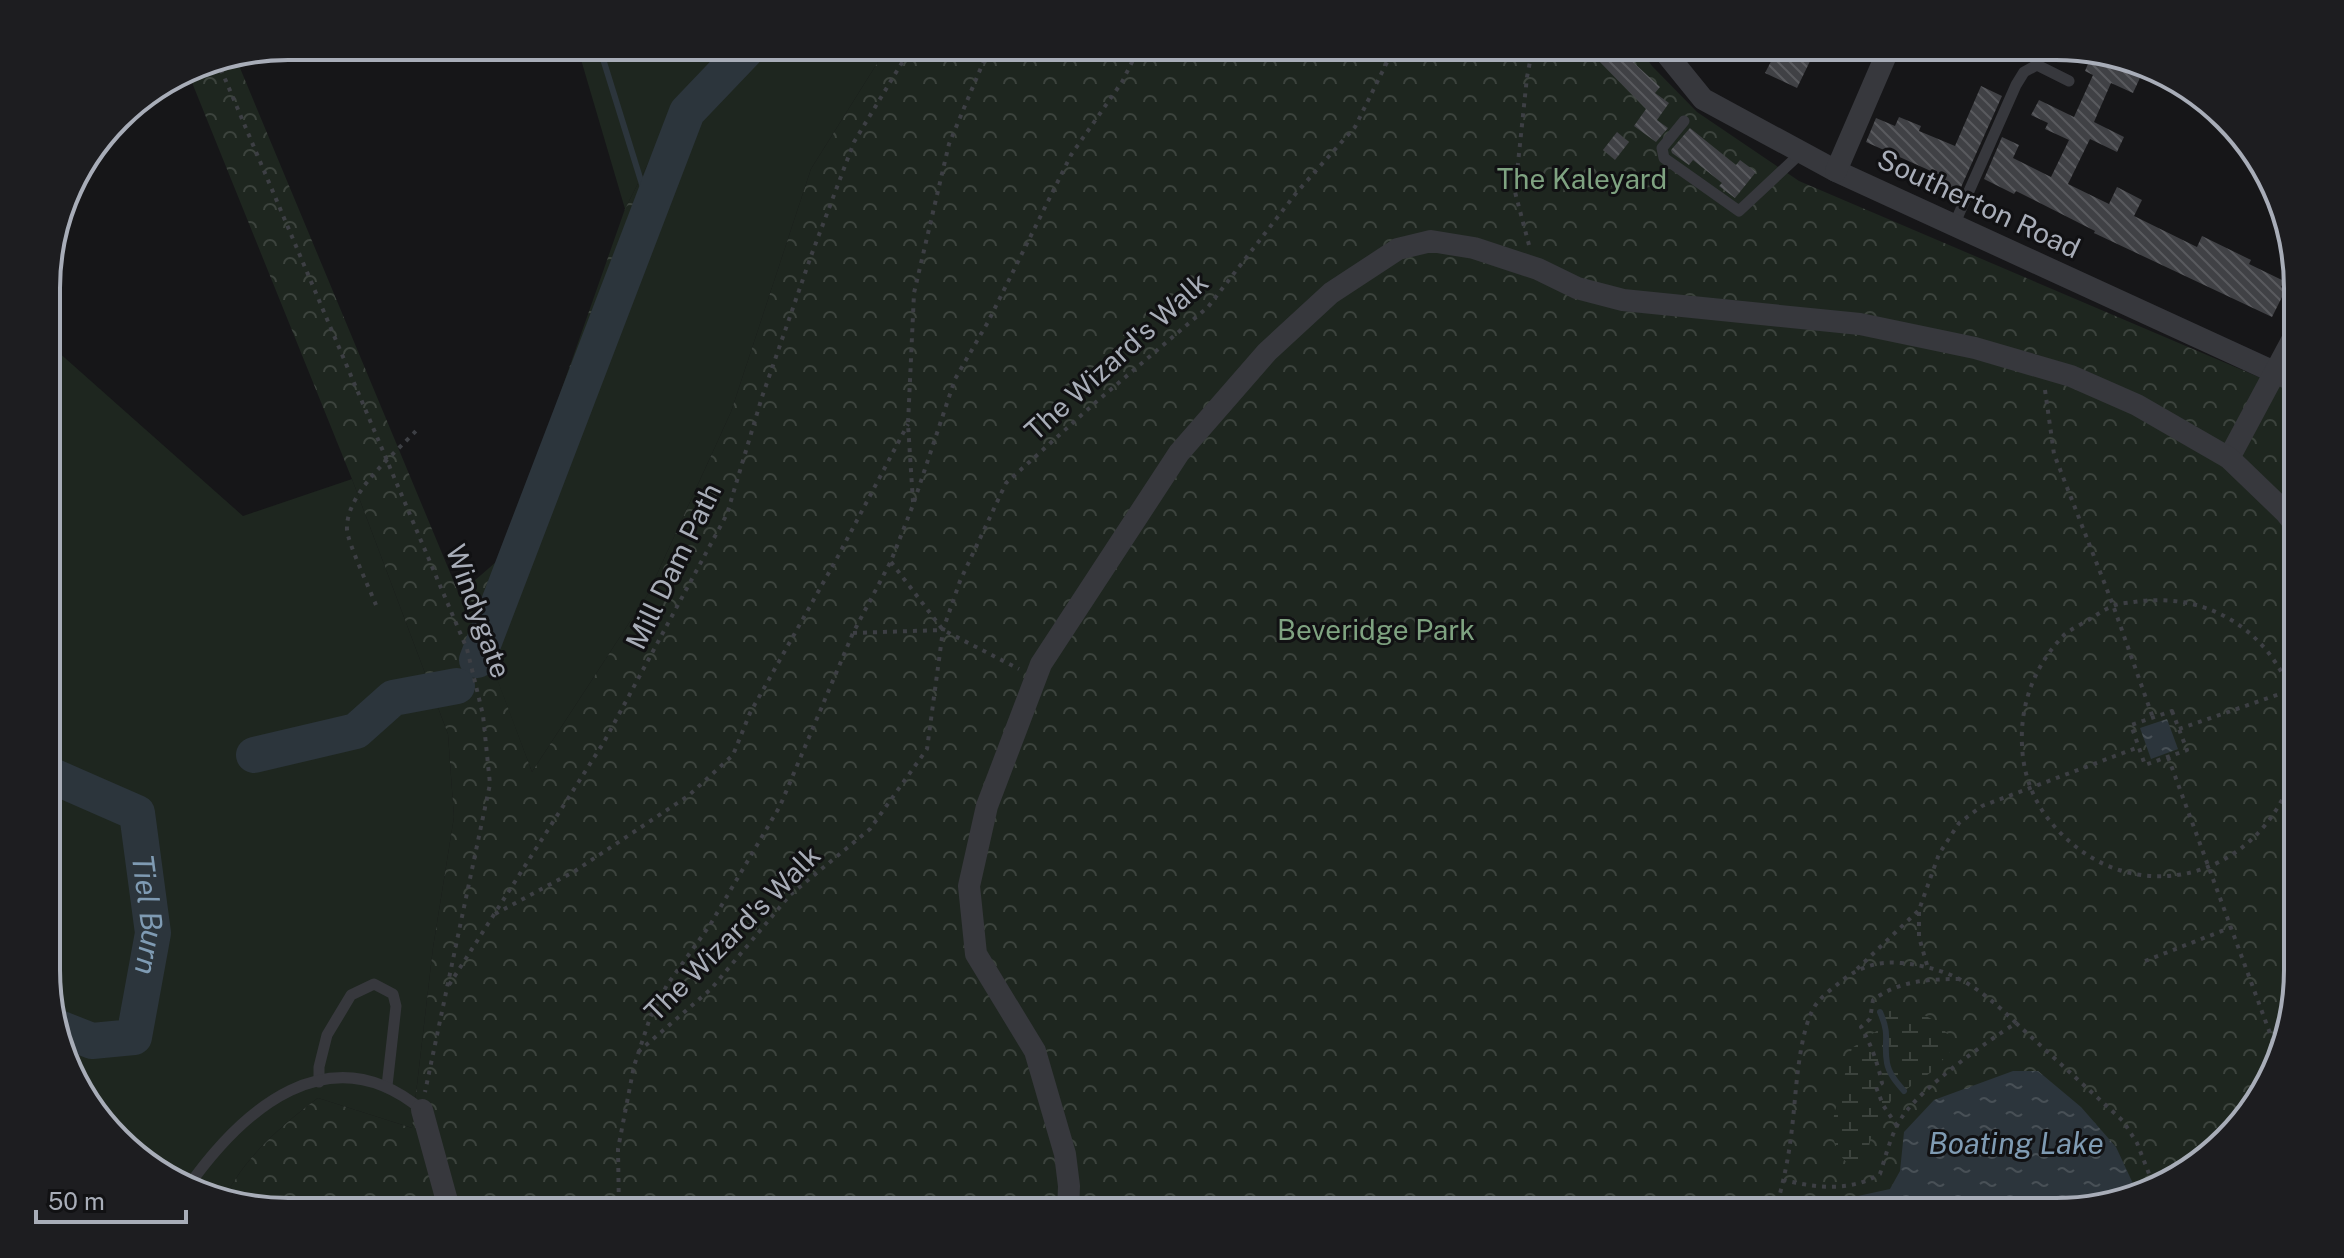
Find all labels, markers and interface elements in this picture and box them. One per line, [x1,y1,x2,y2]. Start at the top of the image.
street label: Southerton Road [1872,142,2086,264]
park label: The Kaleyard [1497,162,1667,195]
street label: The Wizard's Walk [1018,265,1214,447]
street label: Mill Dam Path [619,478,727,654]
street label: Windygate [440,540,518,682]
park label: Beveridge Park [1277,613,1475,646]
street label: The Wizard's Walk [637,838,827,1028]
water label: Tiel Burn [125,852,171,978]
water label: Boating Lake [1928,1125,2104,1161]
scale bar [36,1174,186,1224]
text: 50 m [48,1187,105,1215]

